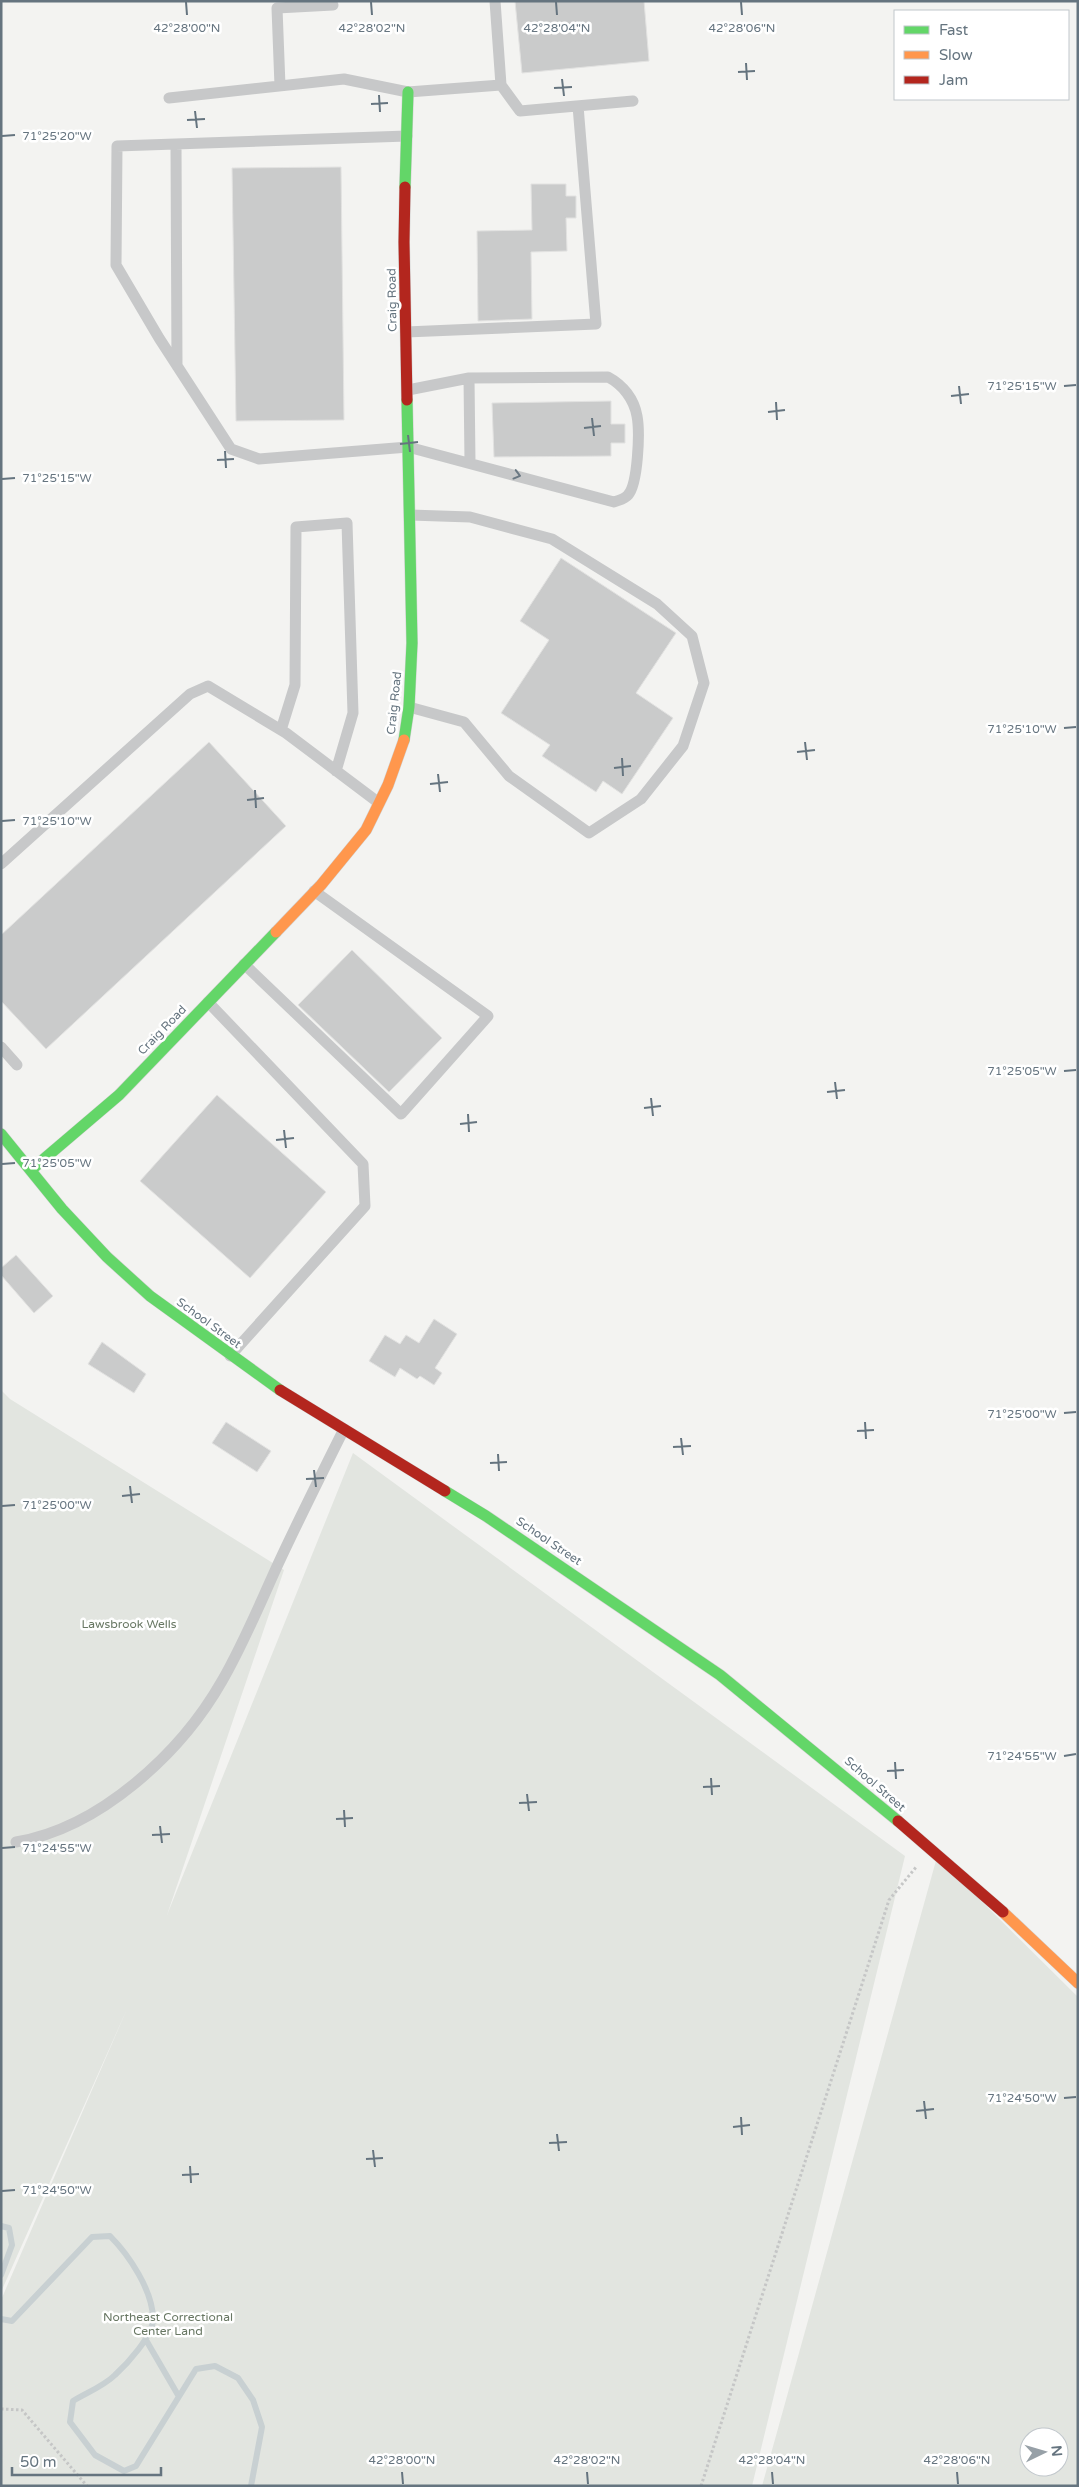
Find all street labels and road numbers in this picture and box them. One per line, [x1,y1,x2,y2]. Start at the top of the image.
street label: Craig Road [384,268,400,332]
street label: Craig Road [384,671,404,735]
street label: Craig Road [135,1002,189,1058]
street label: School Street [174,1295,244,1351]
street label: School Street [514,1514,585,1568]
street label: School Street [842,1754,909,1815]

